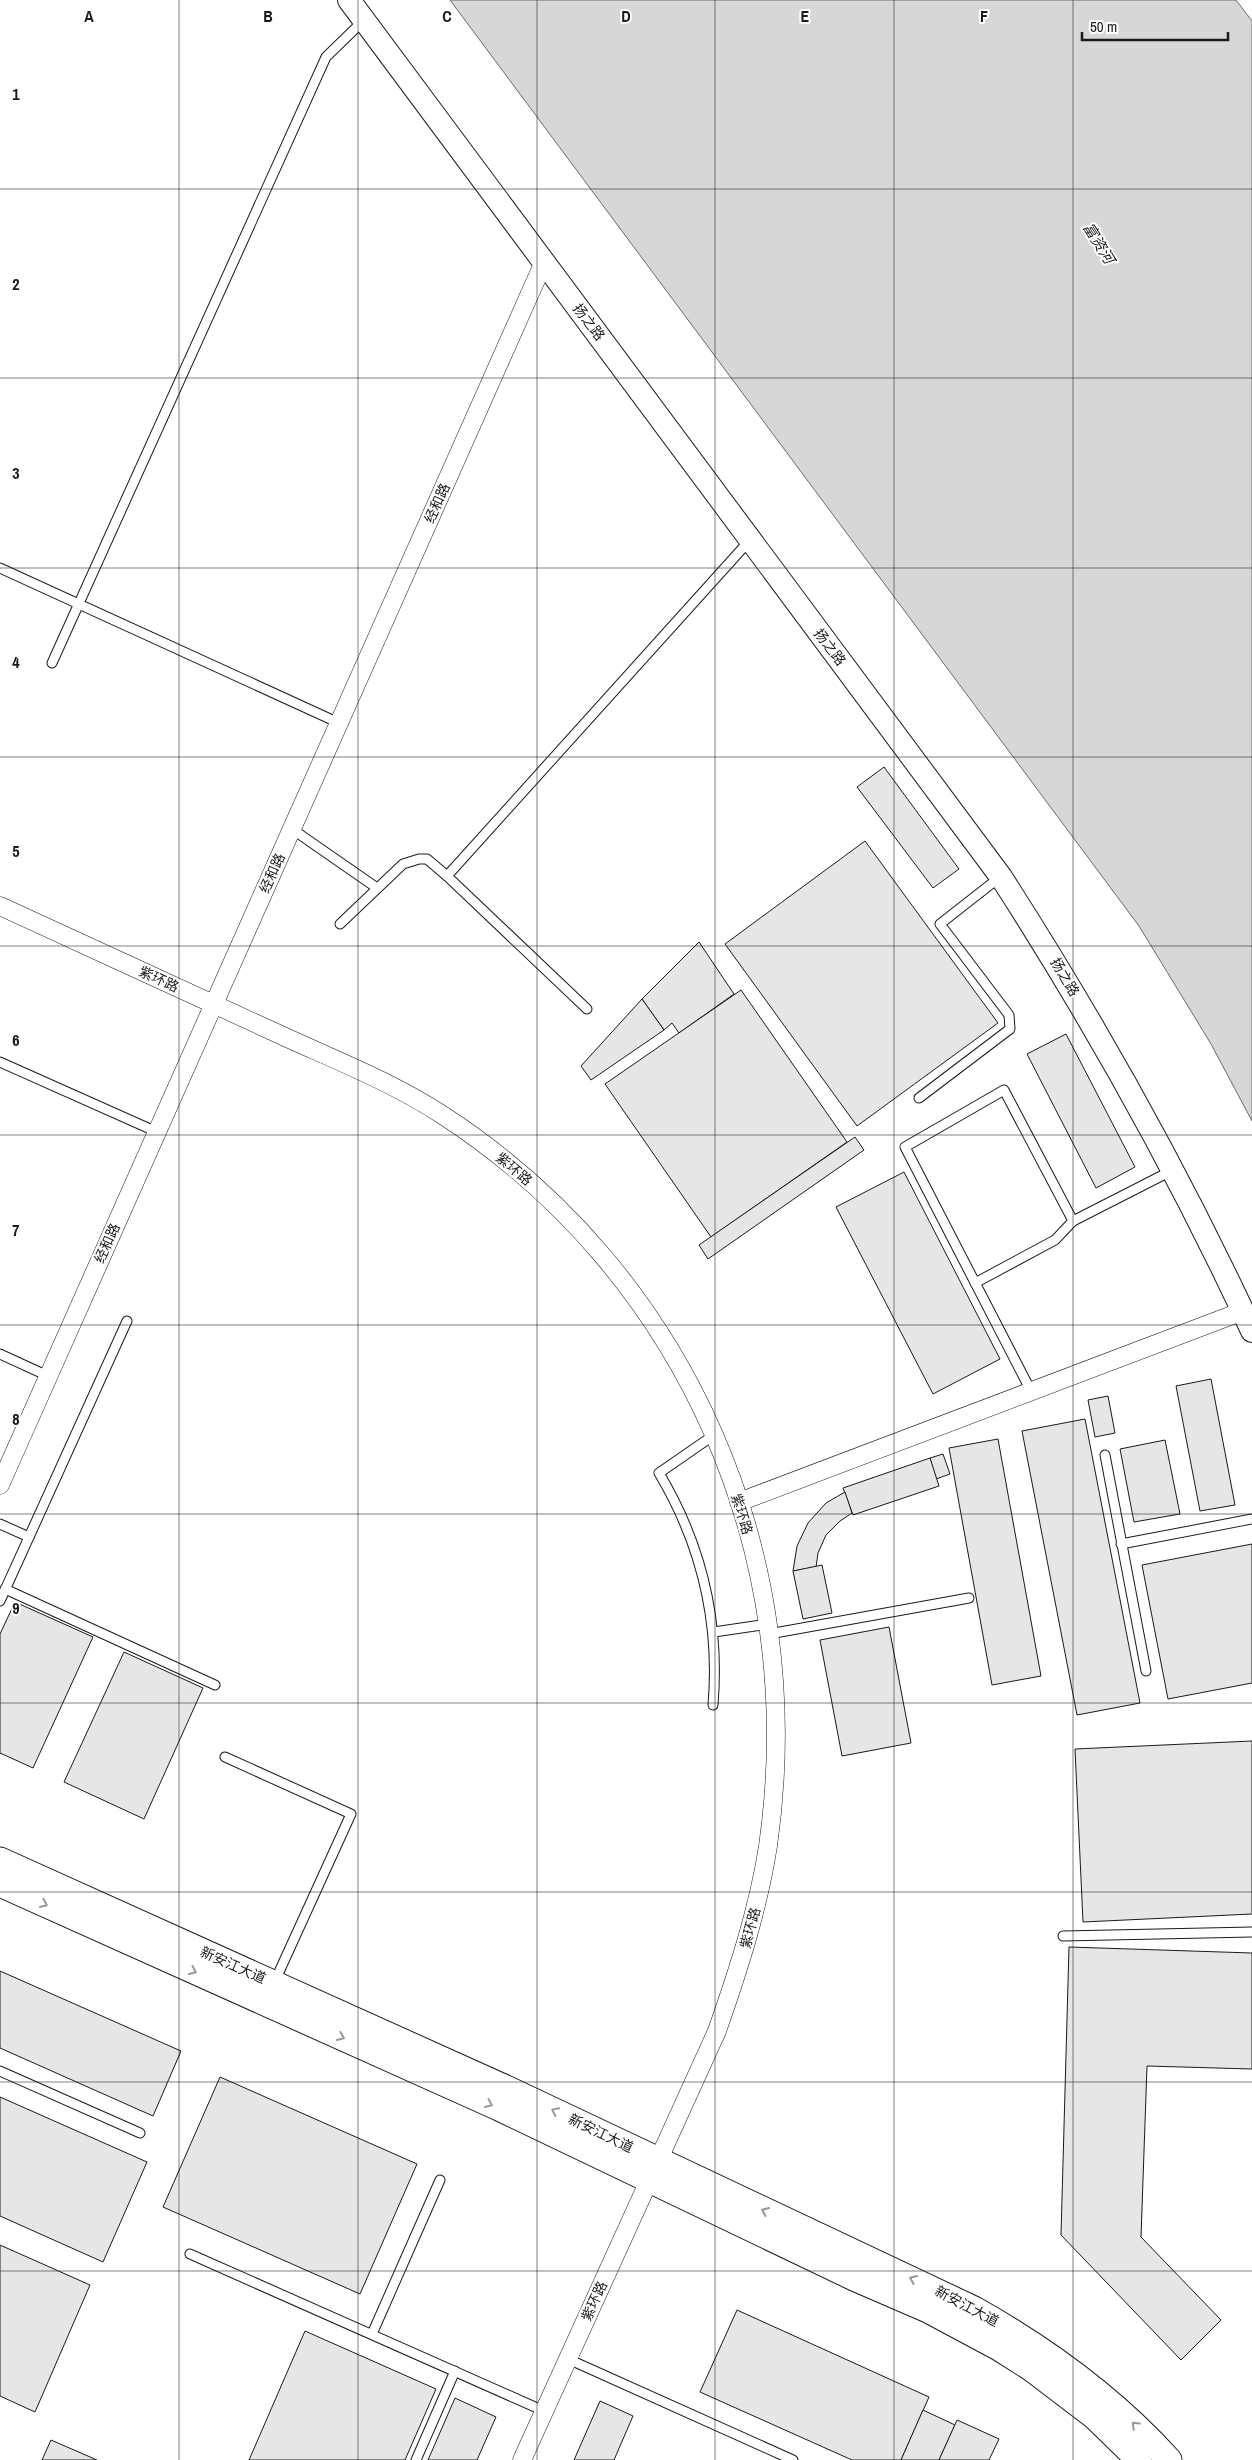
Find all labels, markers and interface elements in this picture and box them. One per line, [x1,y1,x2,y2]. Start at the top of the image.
text: A [84,5,94,27]
text: B [263,5,273,27]
text: C [442,5,452,27]
text: D [621,5,631,27]
text: E [801,5,810,27]
text: F [980,5,988,27]
scale bar [1082,10,1228,42]
text: 50 m [1090,16,1117,37]
text: 1 [12,83,20,105]
water label: 富资河 [1078,218,1121,270]
text: 2 [12,273,20,295]
street label: 扬之路 [569,300,609,344]
text: 3 [12,462,20,484]
street label: 经和路 [420,480,454,526]
street label: 扬之路 [810,625,850,669]
text: 4 [12,651,20,673]
text: 5 [12,840,20,862]
street label: 经和路 [255,850,289,896]
street label: 扬之路 [1046,954,1084,1000]
street label: 紫环路 [136,962,182,996]
text: 6 [12,1029,20,1051]
street label: 紫环路 [492,1149,536,1189]
text: 7 [12,1219,20,1241]
street label: 经和路 [90,1220,124,1266]
text: 8 [12,1408,20,1430]
street label: 紫环路 [727,1491,757,1537]
text: 9 [12,1597,20,1619]
one-way arrow [39,1898,48,1908]
street label: 紫环路 [736,1905,764,1951]
street label: 新安江大道 [197,1943,269,1987]
one-way arrow [188,1964,197,1975]
one-way arrow [336,2031,345,2042]
one-way arrow [484,2098,493,2109]
one-way arrow [551,2107,560,2118]
street label: 新安江大道 [566,2110,636,2156]
one-way arrow [761,2207,770,2218]
one-way arrow [909,2274,918,2285]
street label: 紫环路 [577,2278,611,2324]
street label: 新安江大道 [932,2282,1002,2330]
one-way arrow [1132,2422,1141,2431]

